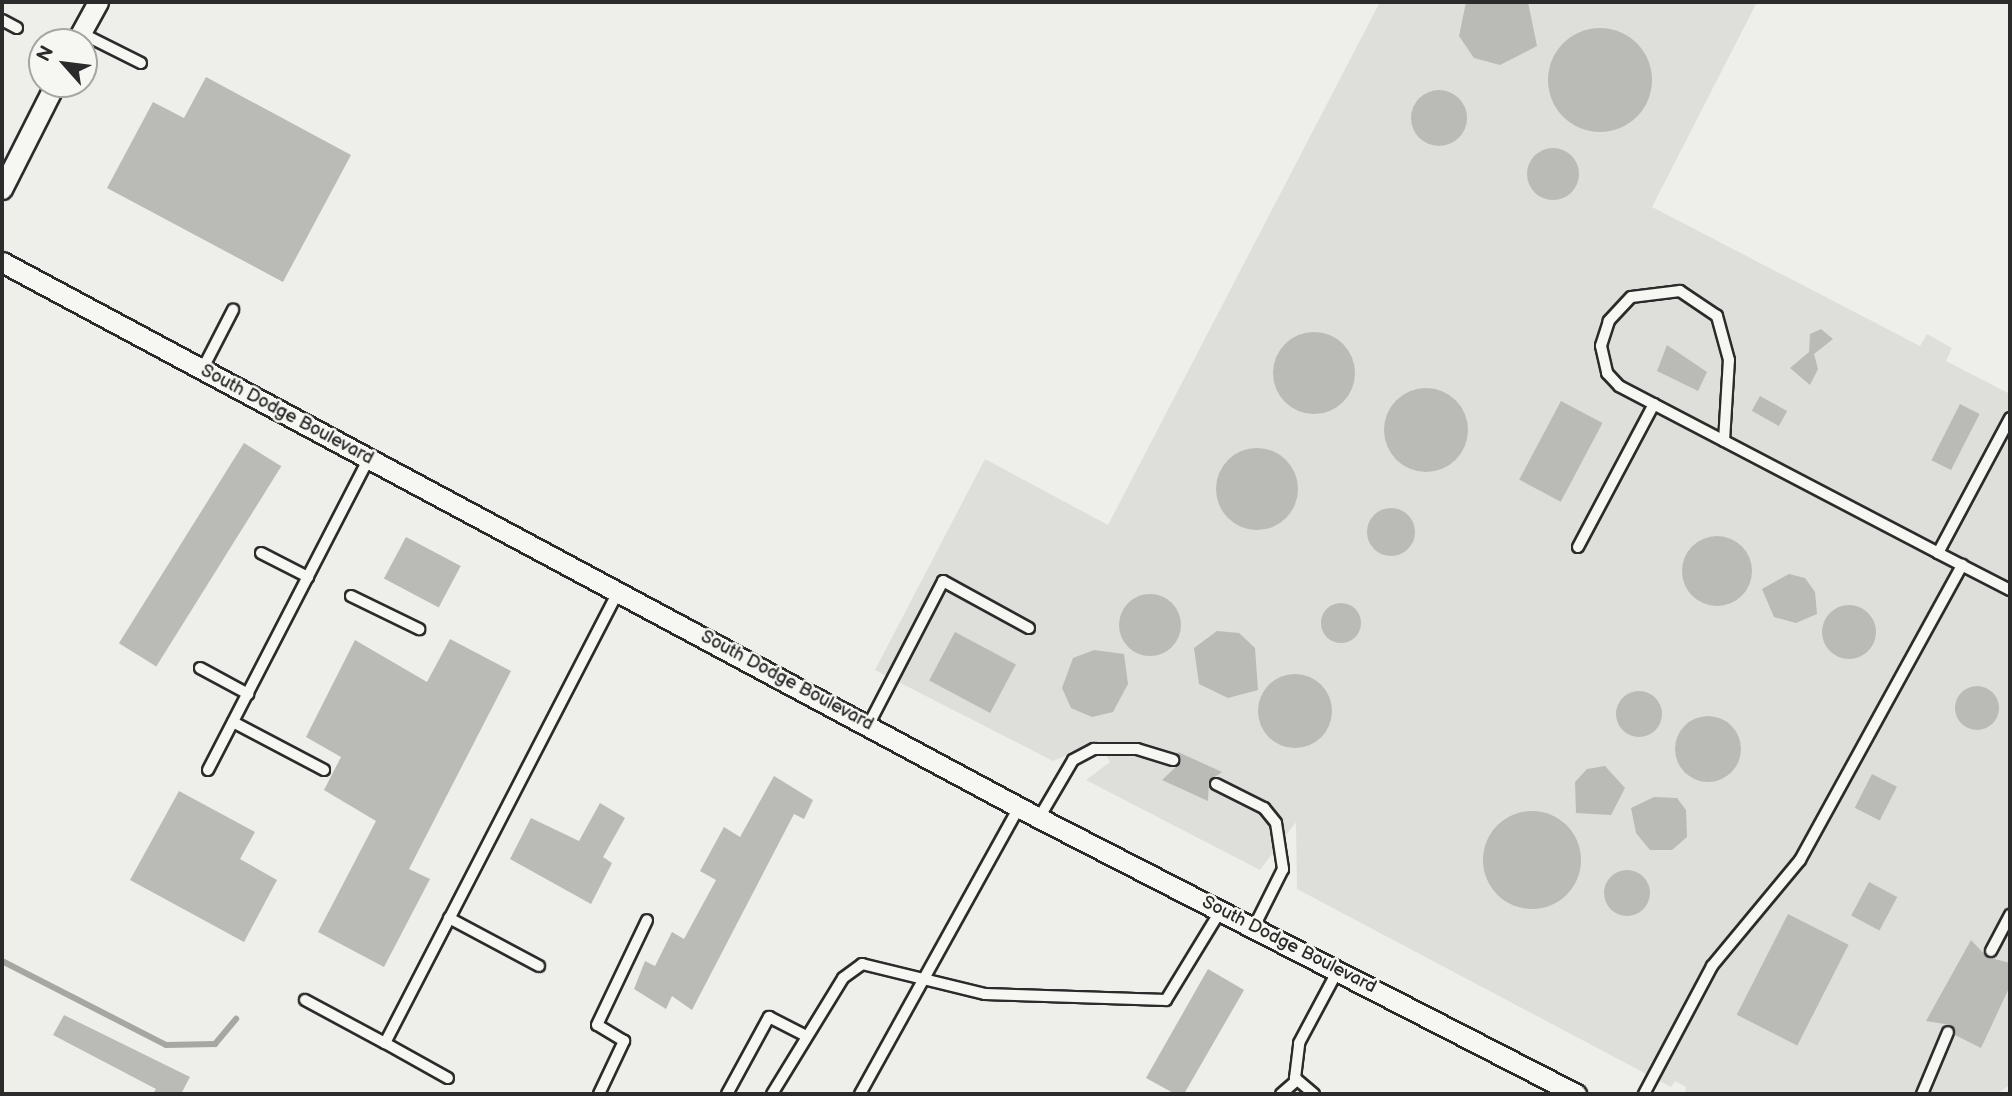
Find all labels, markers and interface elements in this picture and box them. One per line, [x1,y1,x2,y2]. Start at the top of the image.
north arrow [28,28,98,98]
text: N [32,42,59,66]
street label: South Dodge Boulevard [197,360,377,470]
street label: South Dodge Boulevard [697,626,877,736]
street label: South Dodge Boulevard [1198,892,1380,998]

